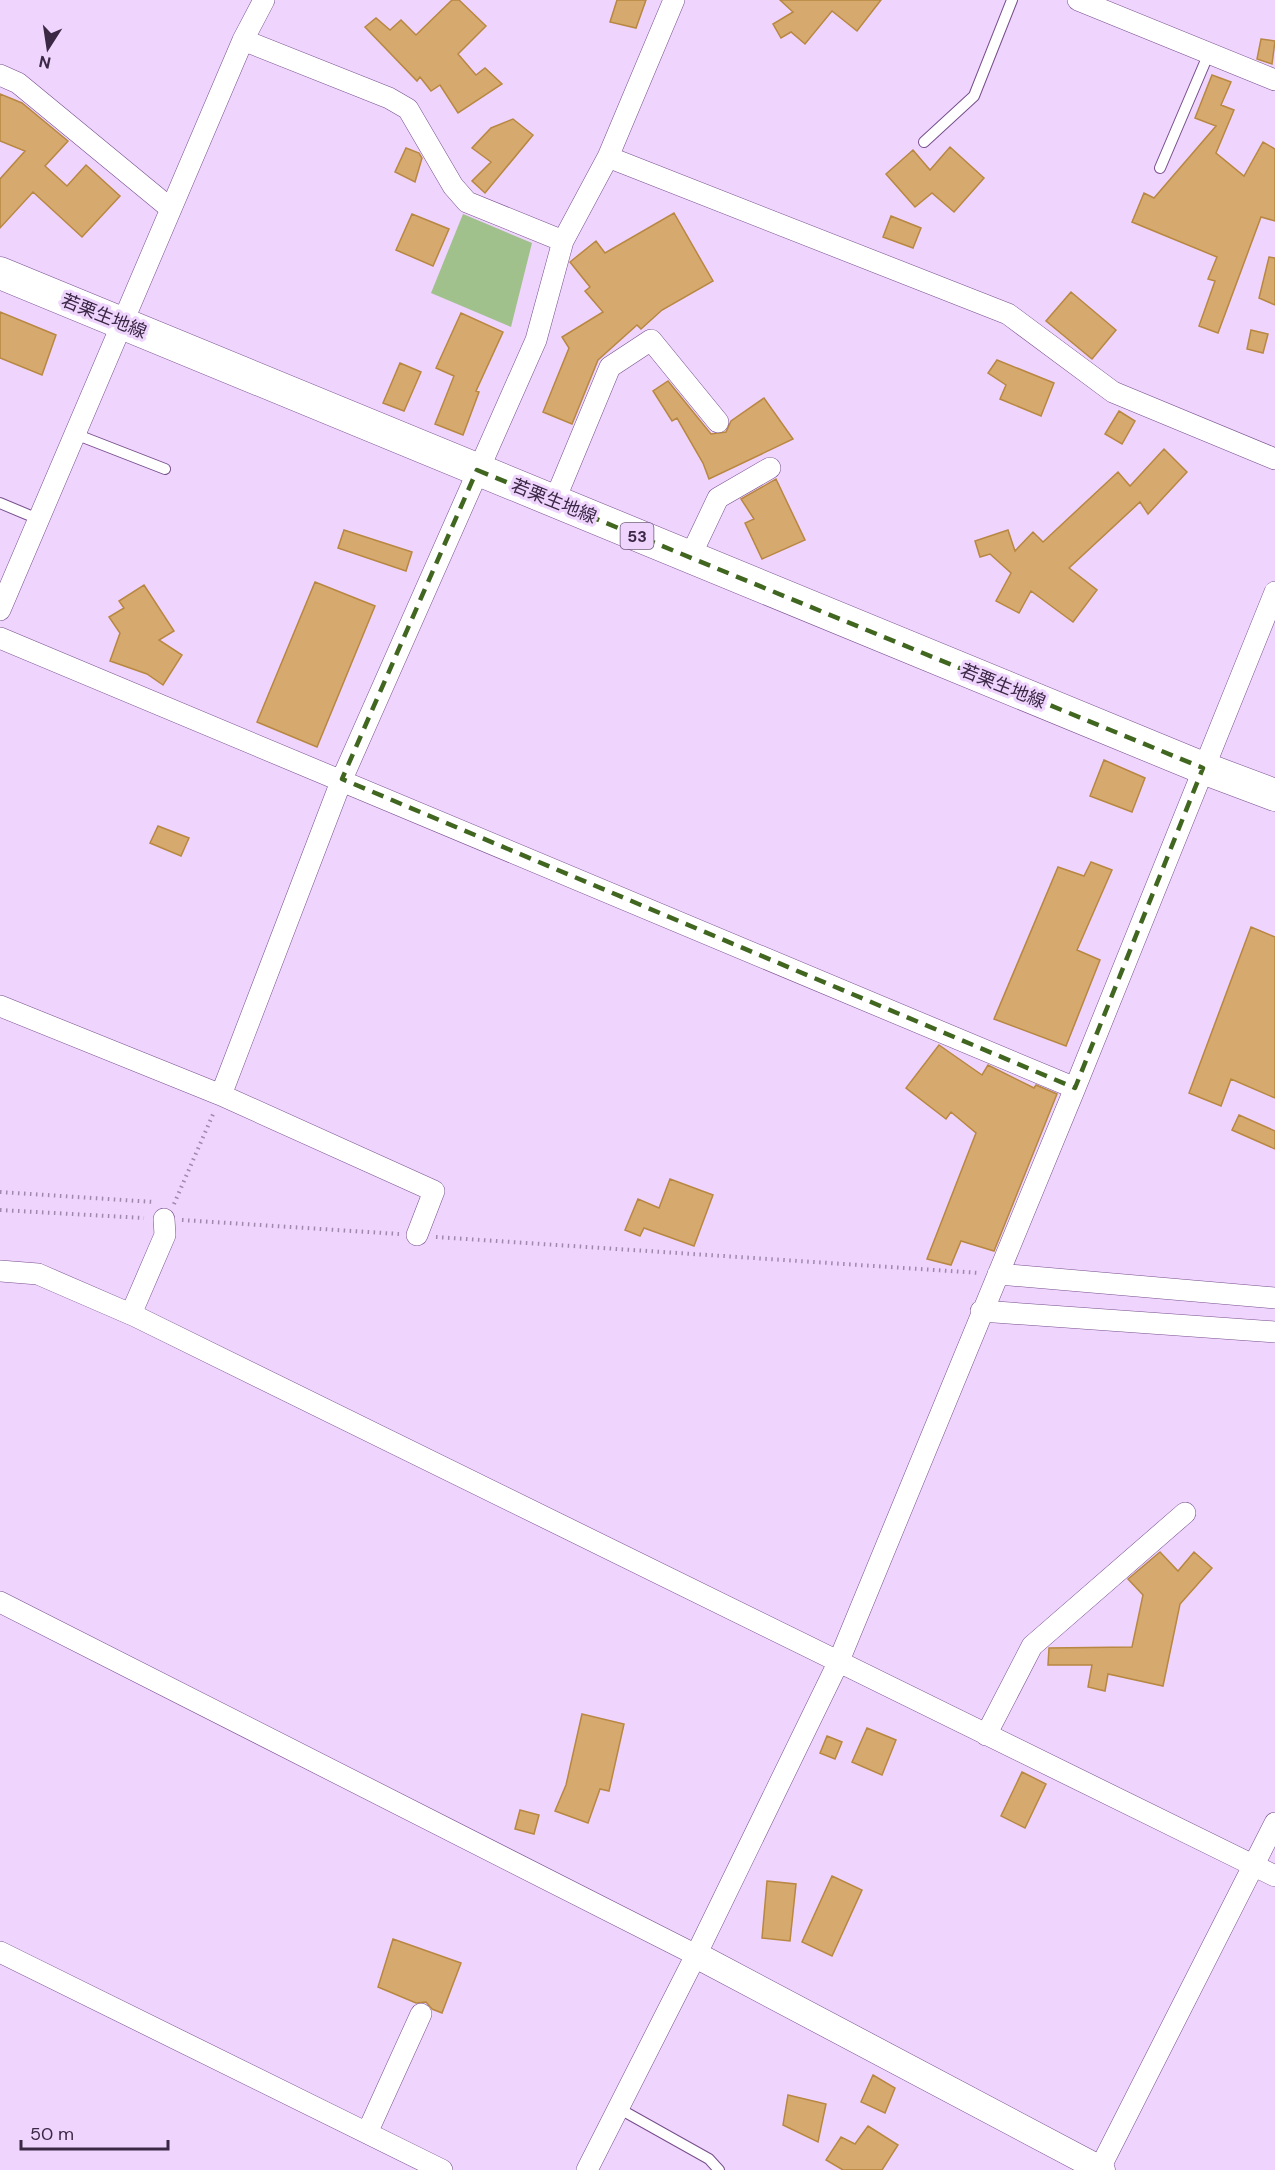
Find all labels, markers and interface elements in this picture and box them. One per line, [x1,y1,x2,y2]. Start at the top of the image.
north arrow [18,18,78,78]
text: N [37,51,53,74]
street label: 若栗生地線 [58,288,150,344]
street label: 若栗生地線 [508,473,600,529]
road number: 53 [620,523,654,549]
street label: 若栗生地線 [957,658,1049,714]
scale bar [21,2113,168,2151]
text: 50 m [30,2122,74,2146]

